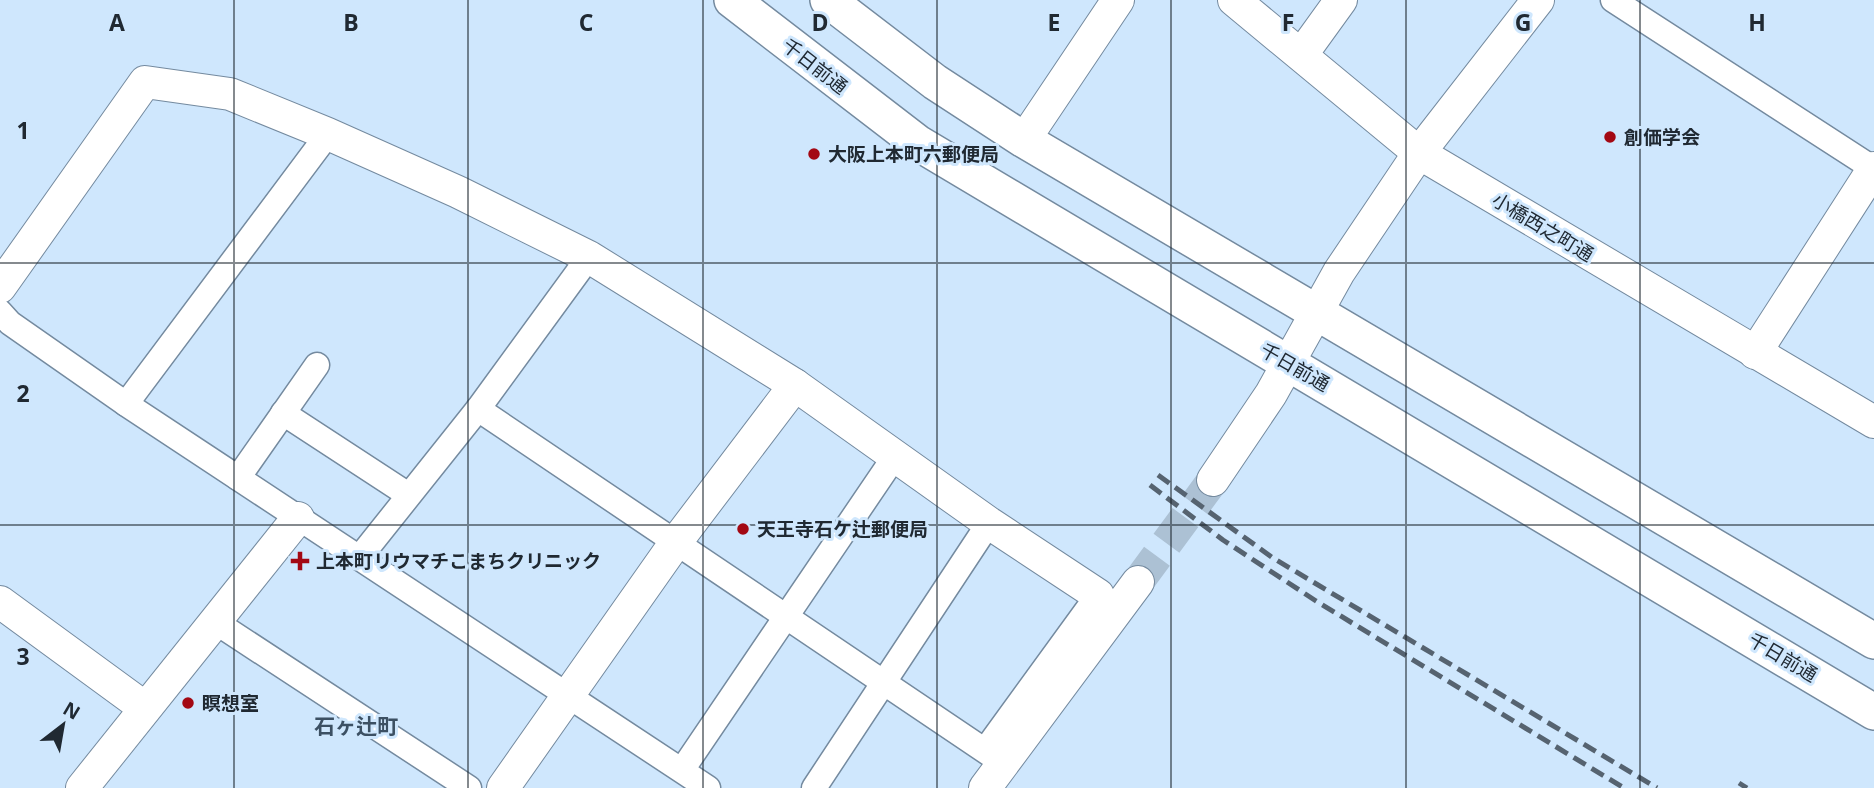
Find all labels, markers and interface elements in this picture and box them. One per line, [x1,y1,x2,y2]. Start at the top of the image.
text: A [109,6,125,38]
text: B [343,6,359,38]
text: C [579,6,593,38]
text: D [811,6,829,38]
text: E [1048,6,1060,38]
text: F [1282,6,1294,38]
text: G [1515,6,1531,38]
text: H [1748,6,1766,38]
street label: 千日前通 [777,32,853,100]
text: 1 [16,114,30,146]
place label: 創価学会 [1624,124,1700,150]
marker: 創価学会 [1602,129,1618,145]
place label: 大阪上本町六郵便局 [828,141,999,167]
marker: 大阪上本町六郵便局 [806,146,822,162]
street label: 小橋西之町通 [1487,186,1599,268]
street label: 千日前通 [1256,337,1334,397]
text: 2 [16,377,30,409]
place label: 天王寺石ケ辻郵便局 [757,516,928,542]
marker: 天王寺石ケ辻郵便局 [735,521,751,537]
place label: 上本町リウマチこまちクリニック [316,548,601,574]
marker: 上本町リウマチこまちクリニック [290,551,310,571]
street label: 千日前通 [1744,626,1822,688]
text: 3 [16,640,30,672]
north arrow [28,690,98,760]
place label: 瞑想室 [202,690,259,716]
text: N [58,695,85,726]
marker: 瞑想室 [180,695,196,711]
district label: 石ヶ辻町 [314,712,398,740]

